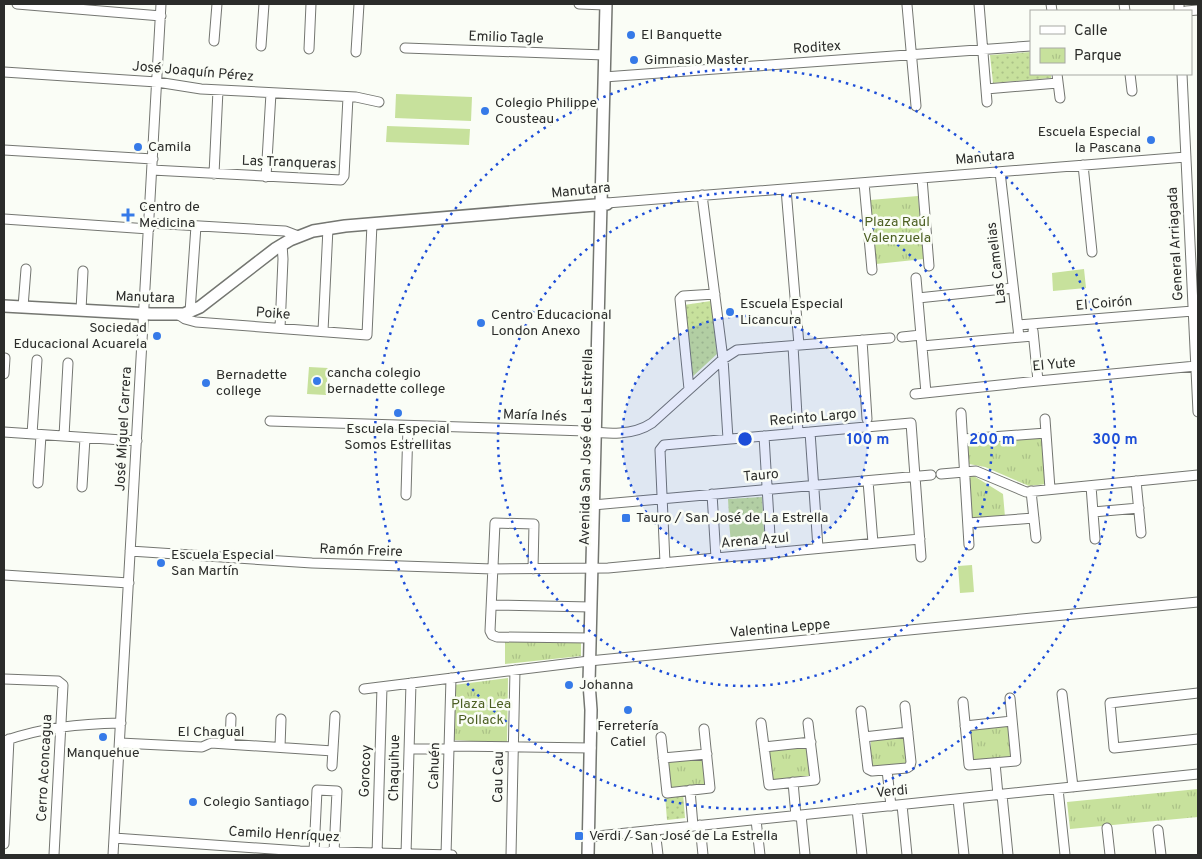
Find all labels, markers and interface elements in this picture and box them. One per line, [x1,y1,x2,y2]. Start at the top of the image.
legend [1030,10,1192,75]
text: Calle [1074,22,1108,41]
place label: El Banquette [641,27,722,44]
street label: Emilio Tagle [468,28,544,48]
marker: El Banquette [625,29,637,41]
street label: Roditex [793,38,841,58]
text: Parque [1074,47,1122,66]
place label: Gimnasio Master [644,52,749,69]
marker: Gimnasio Master [628,54,640,66]
street label: José Joaquín Pérez [131,58,255,86]
place label: Colegio Philippe Cousteau [495,95,597,128]
marker: Colegio Philippe Cousteau [479,105,491,117]
place label: Escuela Especial la Pascana [1038,124,1141,157]
marker: Escuela Especial la Pascana [1145,134,1157,146]
place label: Camila [148,139,191,156]
marker: Camila [132,141,144,153]
street label: Manutara [955,147,1015,169]
street label: Las Tranqueras [241,153,337,173]
street label: Manutara [551,179,611,203]
street label: General Arriagada [1165,187,1187,301]
place label: Centro de Medicina [139,199,200,232]
marker: Centro de Medicina [121,208,135,222]
park label: Plaza Raúl Valenzuela [863,214,931,247]
street label: Las Camelias [984,221,1010,305]
street label: Manutara [115,288,175,308]
street label: El Coirón [1075,293,1133,315]
place label: Escuela Especial Licancura [740,296,843,329]
street label: Poike [255,304,291,324]
marker: Escuela Especial Licancura [724,306,736,318]
place label: Centro Educacional London Anexo [491,307,612,340]
marker: Centro Educacional London Anexo [475,317,487,329]
place label: Sociedad Educacional Acuarela [14,320,147,353]
marker: Sociedad Educacional Acuarela [151,330,163,342]
street label: Avenida San José de La Estrella [577,348,597,546]
street label: El Yute [1032,355,1076,375]
place label: cancha colegio bernadette college [327,365,445,398]
street label: José Miguel Carrera [112,366,136,492]
place label: Bernadette college [216,367,287,400]
marker: cancha colegio bernadette college [311,375,323,387]
marker: Bernadette college [200,377,212,389]
street label: María Inés [503,406,567,426]
street label: Recinto Largo [769,406,857,430]
marker: Escuela Especial Somos Estrellitas [392,407,404,419]
place label: Escuela Especial Somos Estrellitas [344,421,452,454]
centre of rings [736,430,754,448]
text: 100 m [847,431,889,450]
text: 200 m [969,431,1015,450]
text: 300 m [1092,431,1138,450]
street label: Tauro [743,466,780,486]
place label: Tauro / San José de La Estrella [636,510,828,527]
marker: Tauro / San José de La Estrella [620,512,632,524]
street label: Arena Azul [720,530,790,552]
street label: Ramón Freire [319,541,403,561]
place label: Escuela Especial San Martín [171,547,274,580]
marker: Escuela Especial San Martín [155,557,167,569]
street label: Valentina Leppe [729,616,831,642]
place label: Johanna [579,677,633,694]
marker: Johanna [563,679,575,691]
park label: Plaza Lea Pollack [451,696,511,729]
marker: Ferretería Catiel [622,704,634,716]
street label: Cerro Aconcagua [34,714,56,822]
place label: Ferretería Catiel [597,718,659,751]
street label: El Chagual [178,724,244,741]
marker: Manquehue [97,731,109,743]
street label: Chaquihue [386,734,404,802]
street label: Cahuén [426,742,444,790]
street label: Gorocoy [357,744,375,798]
place label: Manquehue [67,745,139,762]
street label: Cau Cau [490,751,508,803]
street label: Verdi [875,782,909,802]
place label: Colegio Santiago [203,794,309,811]
marker: Colegio Santiago [187,796,199,808]
street label: Camilo Henríquez [228,824,340,846]
place label: Verdi / San José de La Estrella [589,828,778,845]
marker: Verdi / San José de La Estrella [573,830,585,842]

